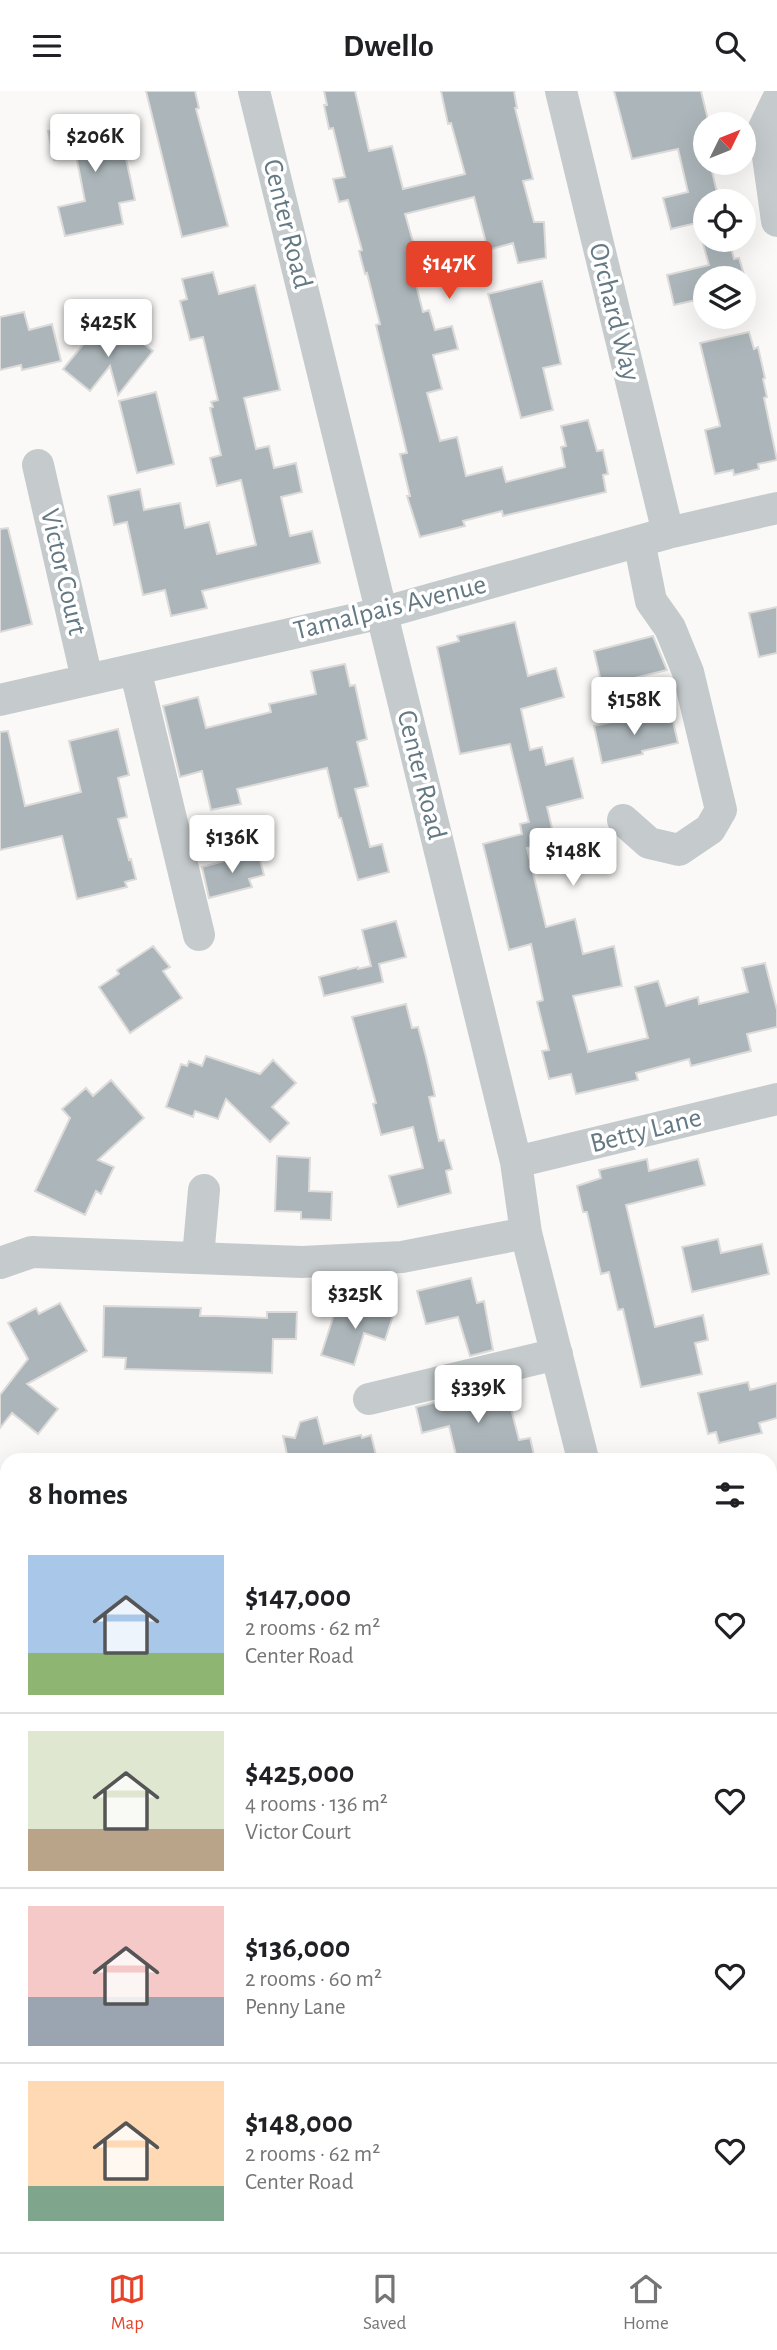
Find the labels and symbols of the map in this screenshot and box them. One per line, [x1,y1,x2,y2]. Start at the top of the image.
north arrow [693,112,756,175]
pin: $206K [46,115,144,174]
street label: Center Road [257,156,317,292]
street label: Orchard Way [583,240,645,384]
pin: $147K [400,241,498,301]
pin: $425K [59,299,157,359]
street label: Victor Court [35,506,91,638]
street label: Tamalpais Avenue [291,571,489,645]
pin: $158K [585,677,683,737]
street label: Center Road [391,707,451,843]
pin: $136K [183,815,281,875]
pin: $148K [524,829,622,888]
street label: Betty Lane [587,1104,705,1158]
pin: $325K [306,1271,404,1331]
pin: $339K [429,1365,527,1425]

